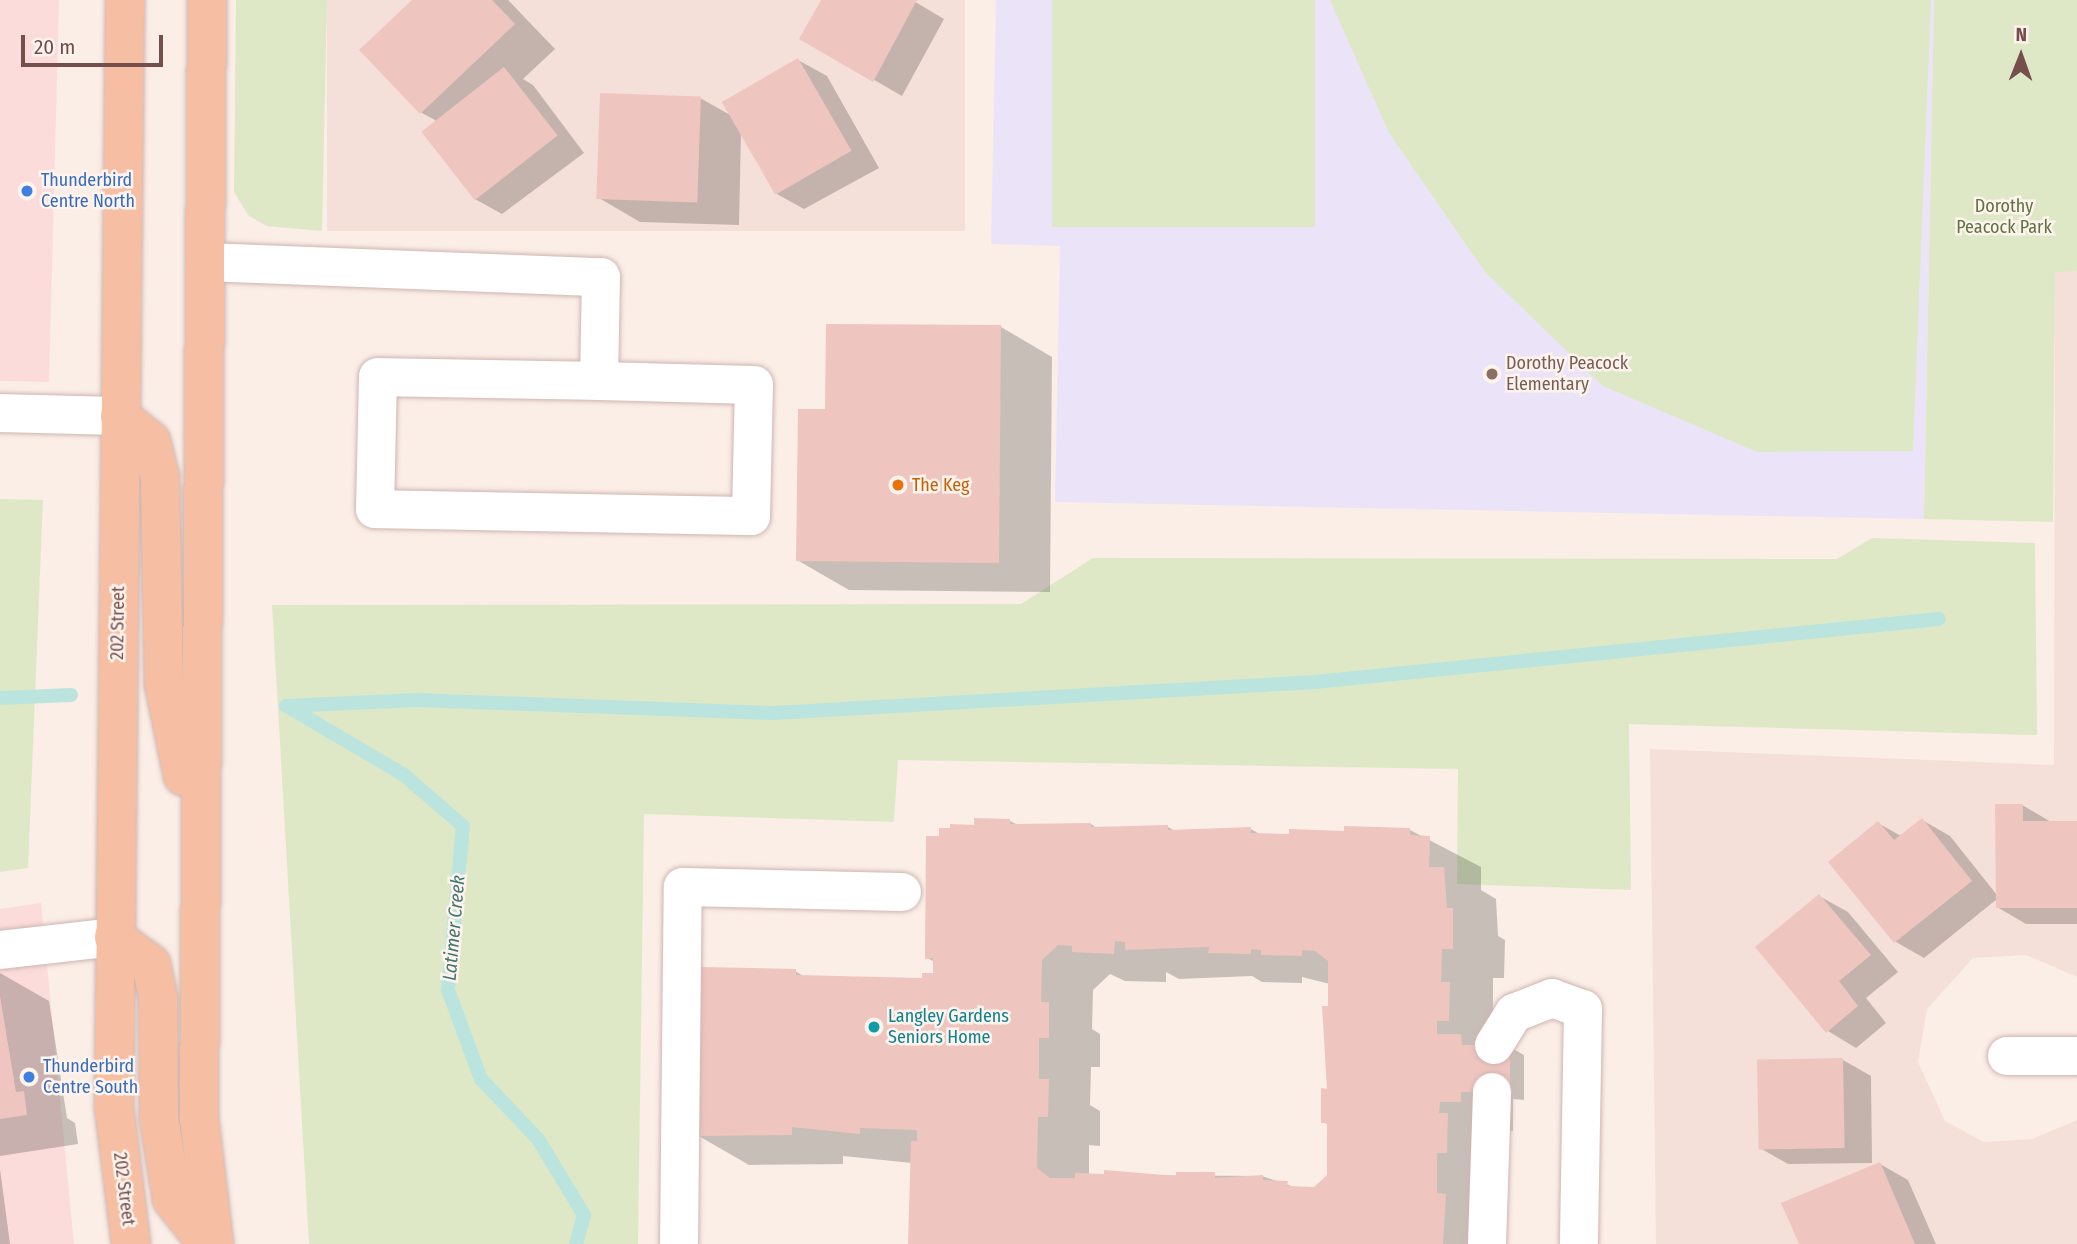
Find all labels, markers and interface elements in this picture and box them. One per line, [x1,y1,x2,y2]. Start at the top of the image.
scale bar [24,21,166,65]
north arrow [1986,21,2056,91]
text: N [2015,23,2027,46]
text: 20 m [34,34,75,60]
place label: Thunderbird Centre North [41,170,135,212]
marker: Thunderbird Centre North [19,183,35,199]
park label: Dorothy Peacock Park [1956,196,2052,238]
place label: Dorothy Peacock Elementary [1506,353,1628,396]
marker: Dorothy Peacock Elementary [1484,366,1500,382]
place label: The Keg [912,474,970,496]
marker: The Keg [890,477,906,493]
street label: 202 Street [107,586,129,660]
water label: Latimer Creek [438,874,470,982]
place label: Langley Gardens Seniors Home [888,1006,1009,1048]
marker: Langley Gardens Seniors Home [866,1019,882,1035]
place label: Thunderbird Centre South [43,1056,138,1098]
marker: Thunderbird Centre South [21,1069,37,1085]
street label: 202 Street [109,1151,139,1227]

